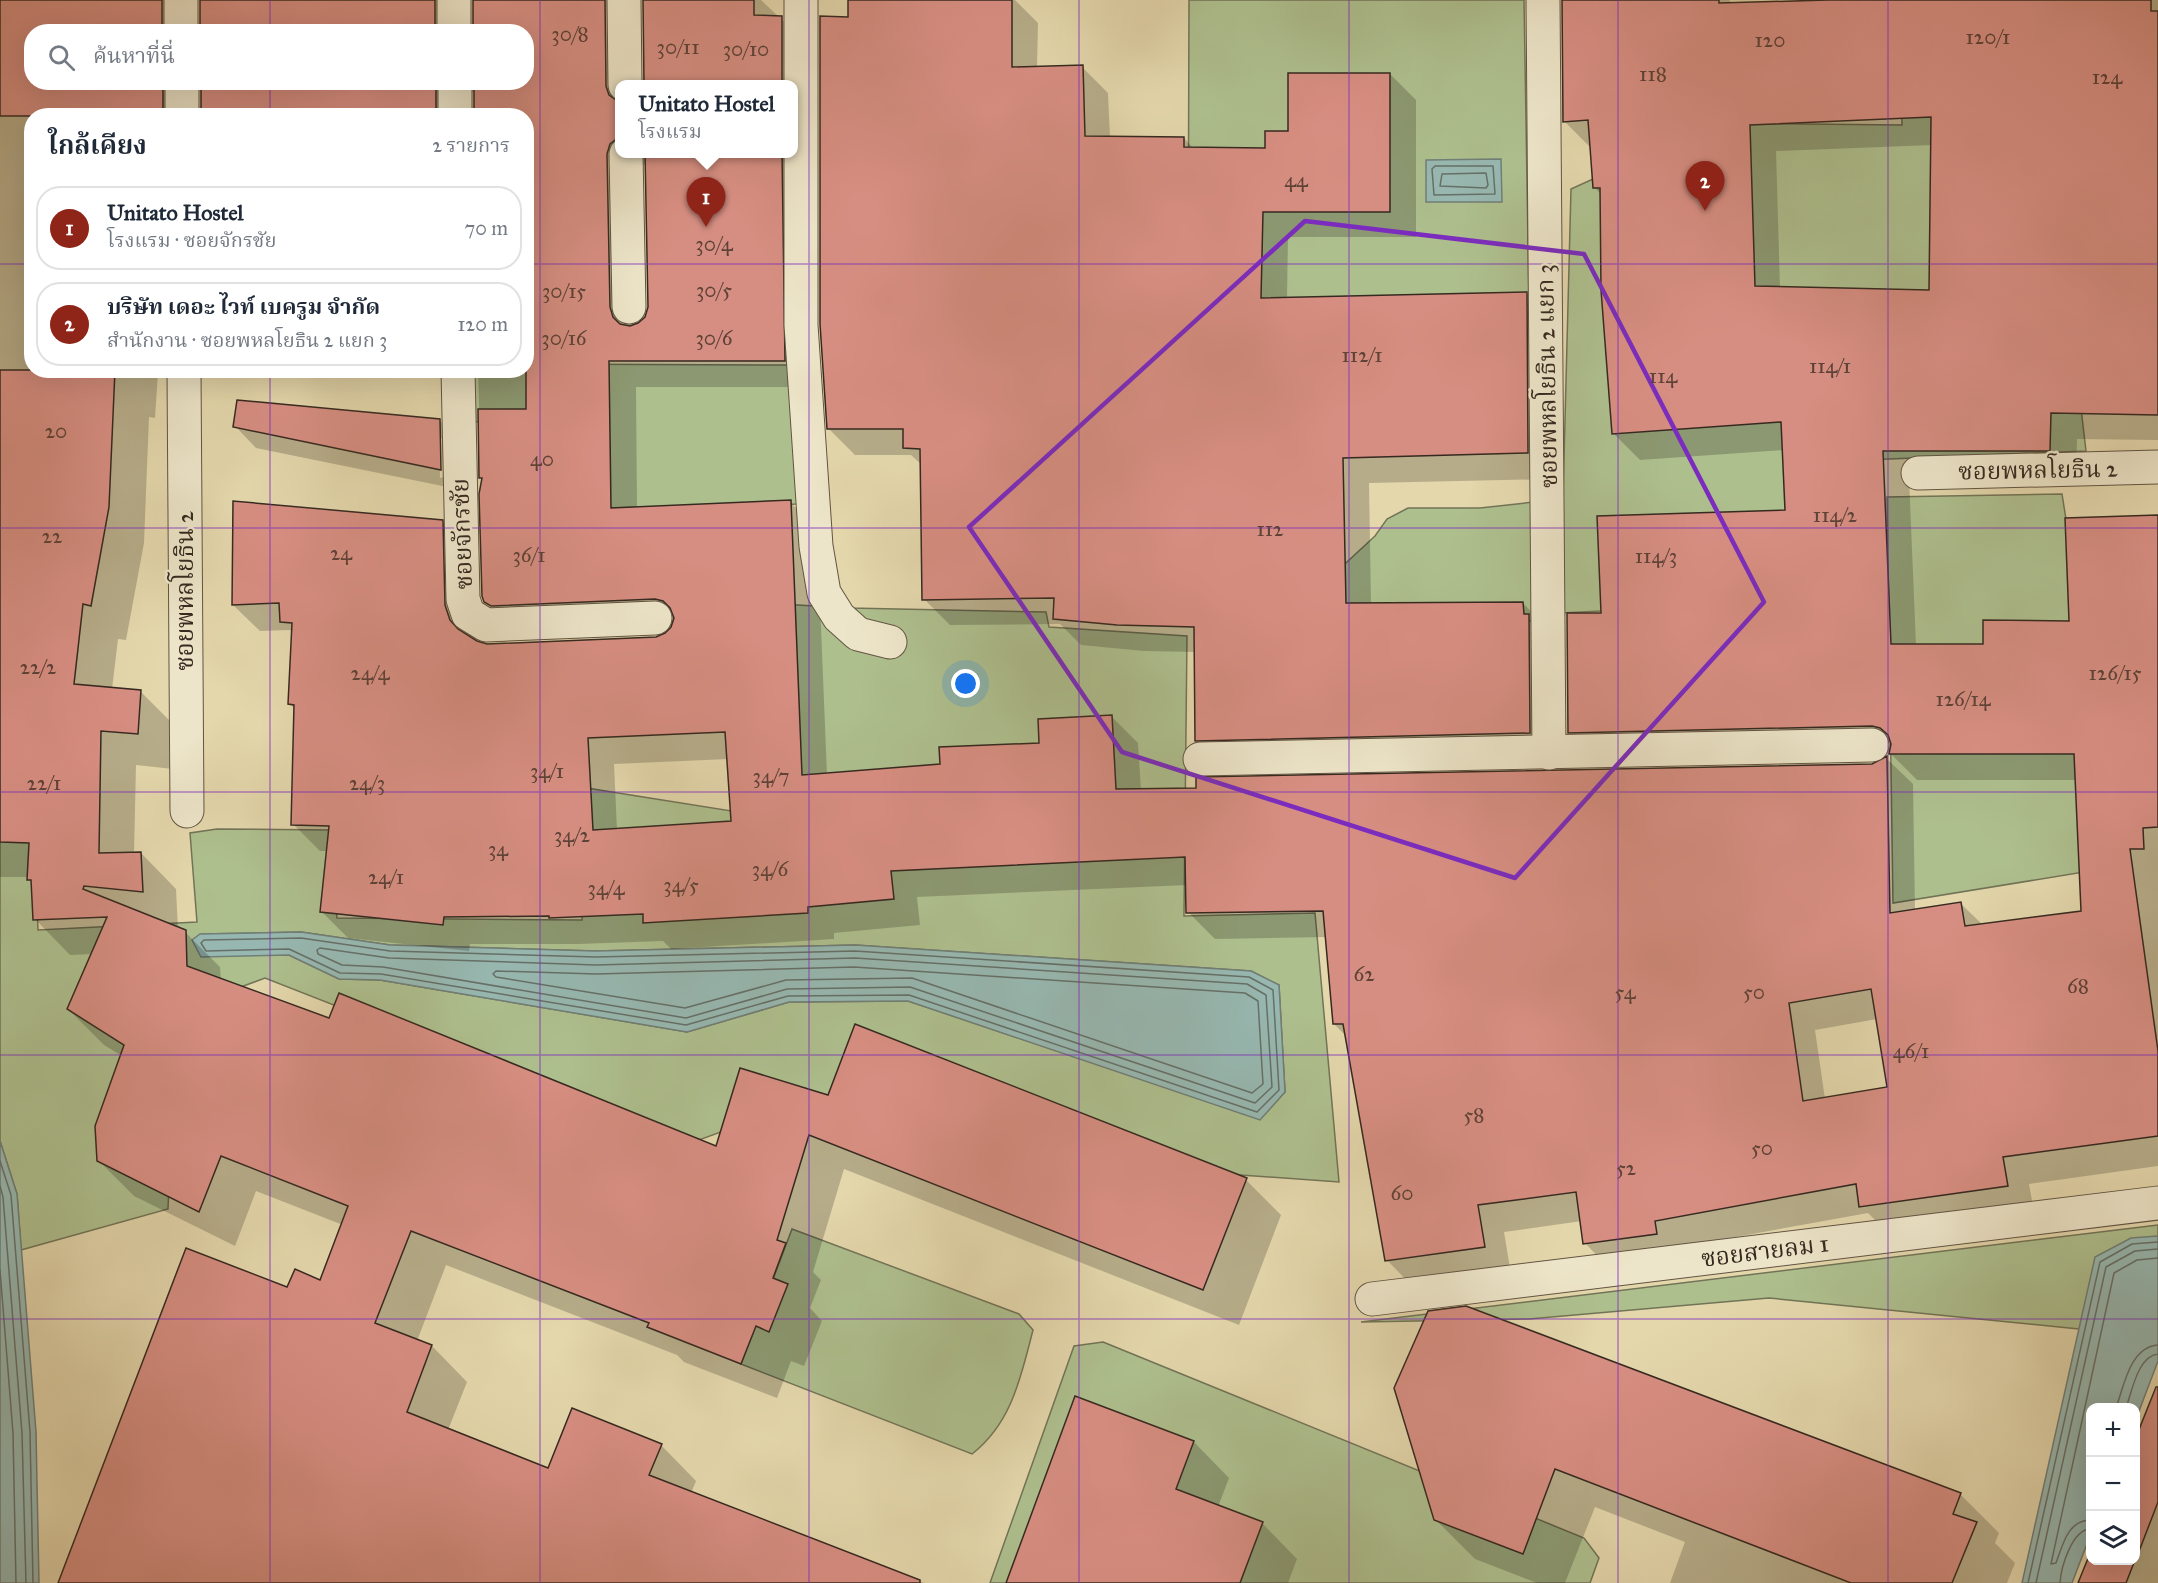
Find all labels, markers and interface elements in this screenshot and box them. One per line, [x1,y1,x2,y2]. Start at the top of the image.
house number: 30/8 [551,21,589,47]
search box [24,24,534,90]
house number: 120/1 [1966,24,2010,50]
house number: 120 [1755,27,1785,53]
house number: 30/11 [657,34,699,60]
house number: 30/10 [723,36,769,62]
icon: search [45,41,78,74]
text: ค้นหาที่นี่ [93,42,175,69]
house number: 118 [1639,61,1667,87]
house number: 124 [2092,64,2123,90]
popup [615,80,798,158]
text: Unitato Hostel [638,90,775,117]
text: โรงแรม [638,119,702,143]
text: ใกล้เคียง [48,129,147,161]
text: 2 รายการ [432,133,510,157]
pin: 2 [1686,162,1724,211]
house number: 44 [1284,167,1309,193]
pin: 1 [686,178,726,227]
text: Unitato Hostel [107,199,244,226]
text: 1 [66,216,73,240]
text: 70 m [465,216,508,240]
text: โรงแรม · ซอยจักรชัย [107,228,276,252]
house number: 30/4 [695,231,734,257]
street label: ซอยพหลโยธิน 2 แยก 3 [1527,264,1564,488]
house number: 30/5 [696,277,732,303]
house number: 30/15 [542,278,586,304]
text: บริษัท เดอะ ไวท์ เบครูม จำกัด [107,293,380,320]
text: 2 [65,312,74,336]
text: 120 m [457,312,508,336]
house number: 30/16 [541,325,588,351]
house number: 30/6 [695,325,734,351]
text: สำนักงาน · ซอยพหลโยธิน 2 แยก 3 [107,328,387,352]
house number: 112/1 [1342,342,1382,368]
house number: 114/1 [1809,353,1851,379]
house number: 114 [1649,363,1678,389]
house number: 20 [45,418,67,444]
house number: 40 [530,446,554,472]
street label: ซอยพหลโยธิน 2 [1958,451,2118,486]
street label: ซอยจักรชัย [445,478,479,590]
house number: 114/2 [1813,502,1858,528]
street label: ซอยพหลโยธิน 2 [167,511,200,671]
house number: 112 [1257,516,1284,542]
house number: 22 [42,523,63,549]
house number: 24 [330,540,353,566]
house number: 36/1 [512,542,546,568]
house number: 114/3 [1635,543,1677,569]
house number: 22/2 [20,654,57,680]
house number: 24/4 [351,660,391,686]
house number: 126/15 [2089,660,2142,686]
your location [951,669,980,698]
house number: 126/14 [1935,686,1992,712]
house number: 34/1 [530,758,564,784]
house number: 34/7 [753,763,789,789]
house number: 22/1 [27,770,61,796]
house number: 24/3 [349,770,385,796]
house number: 34/2 [554,822,591,848]
house number: 34 [488,836,509,862]
house number: 34/6 [752,856,789,882]
house number: 24/1 [368,864,404,890]
house number: 34/5 [663,872,699,898]
house number: 34/4 [588,875,626,901]
house number: 62 [1353,961,1375,987]
house number: 68 [2067,973,2089,999]
house number: 54 [1615,979,1637,1005]
house number: 50 [1743,979,1765,1005]
house number: 46/1 [1893,1038,1929,1064]
house number: 58 [1464,1102,1484,1128]
house number: 50 [1751,1135,1773,1161]
house number: 52 [1616,1155,1637,1181]
house number: 60 [1391,1180,1414,1206]
street label: ซอยสายลม 1 [1699,1228,1831,1274]
map controls [2086,1403,2140,1565]
button: + [2086,1403,2140,1457]
button: − [2086,1457,2140,1511]
button: layers [2086,1511,2140,1565]

